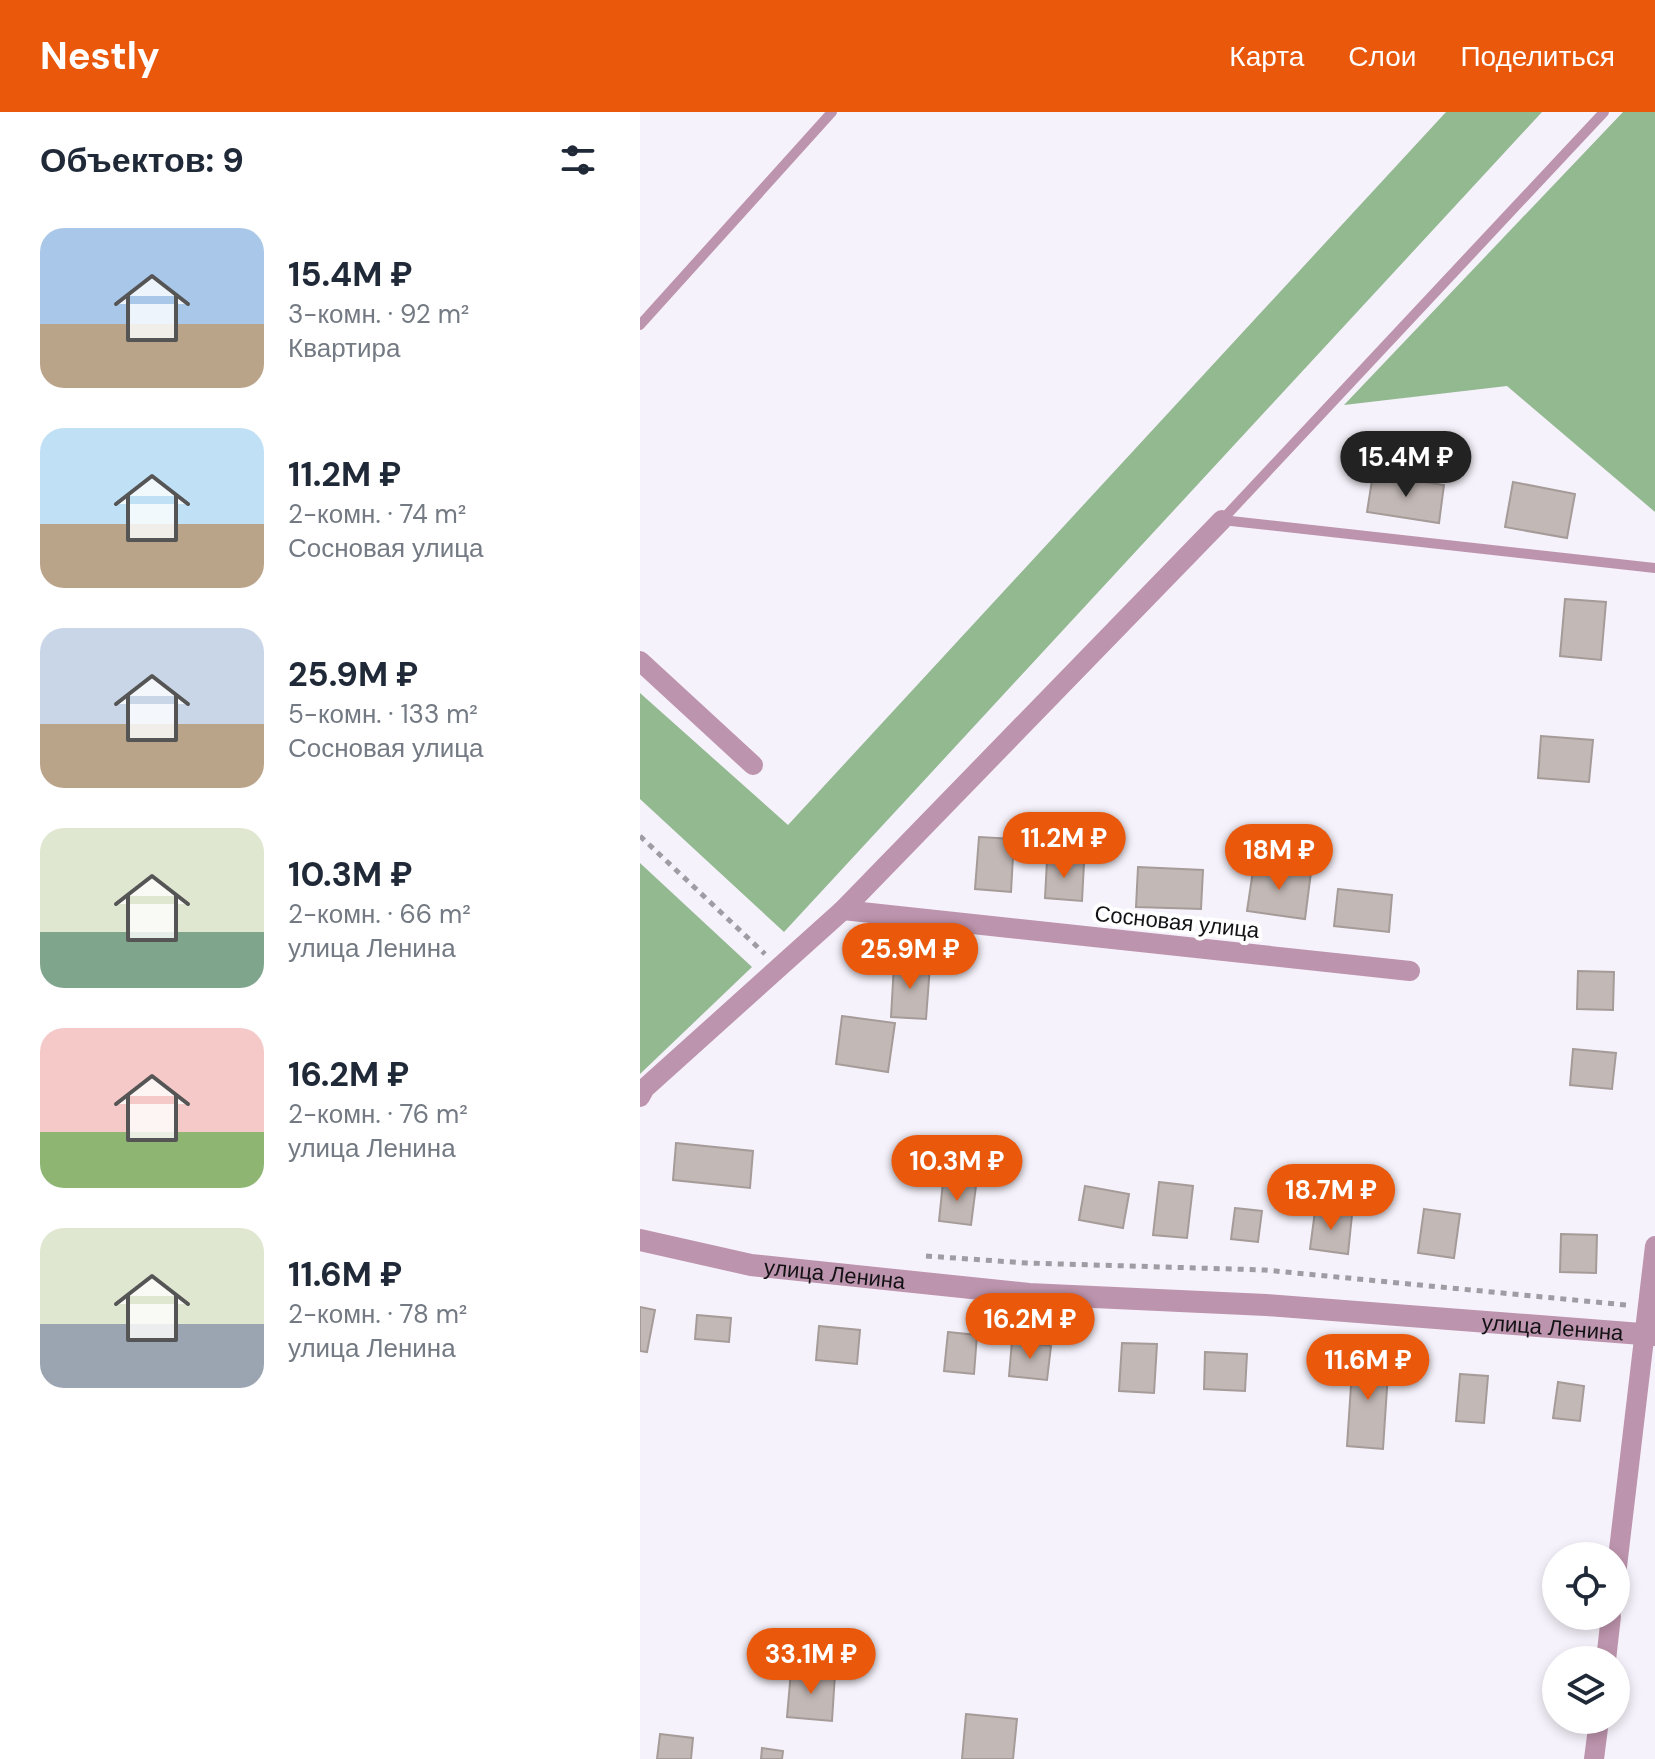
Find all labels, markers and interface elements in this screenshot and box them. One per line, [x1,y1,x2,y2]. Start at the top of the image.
text: Nestly [40,31,160,81]
text: Карта [1229,38,1304,75]
text: Слои [1348,38,1416,75]
text: Поделиться [1460,38,1615,75]
text: Объектов: 9 [40,138,244,183]
icon: filters [556,138,600,182]
text: 15.4M ₽ [288,252,413,297]
icon: home [104,260,200,356]
text: 3-комн. · 92 m² [288,297,469,331]
text: Квартира [288,331,400,365]
pin: 15.4M ₽ [1332,431,1480,499]
text: 15.4M ₽ [1358,440,1454,474]
text: 11.2M ₽ [288,452,401,497]
icon: home [104,460,200,556]
text: 2-комн. · 74 m² [288,497,466,531]
text: Сосновая улица [288,531,484,565]
text: 25.9M ₽ [288,652,418,697]
icon: home [104,660,200,756]
text: 5-комн. · 133 m² [288,697,478,731]
text: Сосновая улица [288,731,484,765]
pin: 11.2M ₽ [990,812,1138,880]
text: 11.2M ₽ [1021,821,1107,855]
pin: 18M ₽ [1223,824,1335,892]
text: 18M ₽ [1243,833,1315,867]
text: 10.3M ₽ [288,852,412,897]
icon: home [104,860,200,956]
text: 2-комн. · 66 m² [288,897,471,931]
street label: Сосновая улица [1093,899,1262,945]
pin: 25.9M ₽ [836,923,984,991]
text: улица Ленина [288,931,456,965]
text: 25.9M ₽ [860,932,960,966]
text: 16.2M ₽ [288,1052,409,1097]
icon: home [104,1060,200,1156]
text: 2-комн. · 76 m² [288,1097,468,1131]
text: улица Ленина [288,1131,456,1165]
pin: 10.3M ₽ [883,1135,1031,1203]
text: 10.3M ₽ [909,1144,1005,1178]
pin: 18.7M ₽ [1257,1164,1405,1232]
text: 18.7M ₽ [1285,1173,1377,1207]
text: 11.6M ₽ [288,1252,402,1297]
street label: улица Ленина [763,1252,908,1296]
icon: home [104,1260,200,1356]
pin: 16.2M ₽ [956,1293,1104,1361]
text: 2-комн. · 78 m² [288,1297,467,1331]
text: 16.2M ₽ [984,1302,1076,1336]
street label: улица Ленина [1481,1307,1625,1347]
text: улица Ленина [288,1331,456,1365]
pin: 11.6M ₽ [1294,1334,1442,1402]
text: 11.6M ₽ [1324,1343,1412,1377]
map controls [1542,1542,1630,1734]
button: locate [1542,1542,1630,1630]
pin: 33.1M ₽ [737,1628,885,1696]
text: 33.1M ₽ [765,1637,857,1671]
button: layers [1542,1646,1630,1734]

